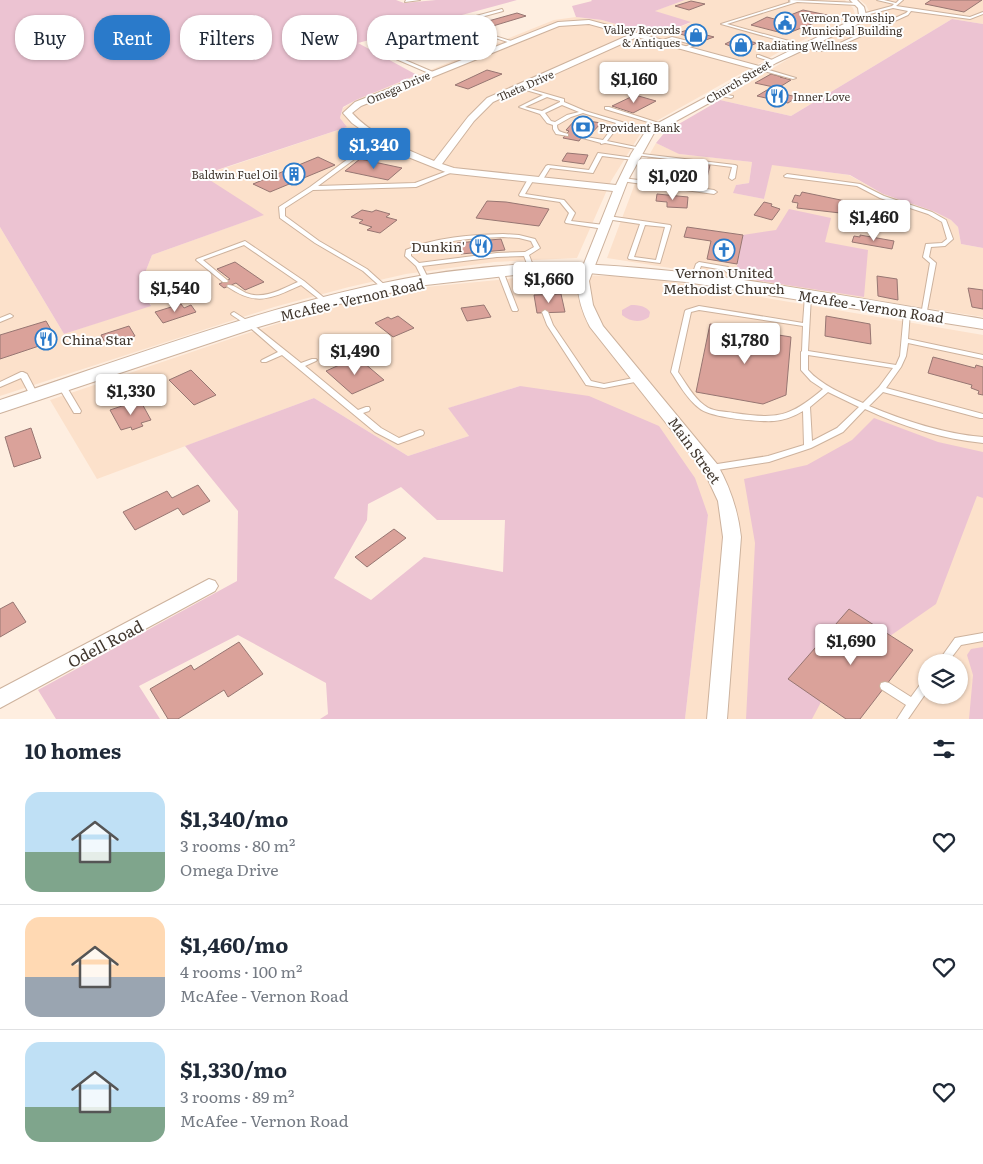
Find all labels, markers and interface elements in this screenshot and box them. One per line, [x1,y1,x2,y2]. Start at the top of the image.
place label: Vernon Township Municipal Building [801,9,903,38]
public building icon: Vernon Township Municipal Building [773,11,797,35]
chip: Buy [15,15,84,60]
chip: Rent [94,15,170,60]
chip: Filters [180,15,272,60]
chip: New [282,15,357,60]
chip: Apartment [367,15,497,60]
place label: Valley Records & Antiques [603,21,680,50]
shop icon: Valley Records & Antiques [684,23,708,47]
shop icon: Radiating Wellness [729,33,753,57]
place label: Radiating Wellness [757,37,857,53]
street label: Church Street [703,55,774,107]
pin: $1,160 [593,62,675,104]
street label: Theta Drive [494,65,556,105]
street label: Omega Drive [364,66,433,108]
text: $1,160 [610,66,658,90]
restaurant icon: Inner Love [765,84,789,108]
place label: Inner Love [793,88,850,104]
bank icon: Provident Bank [571,115,595,139]
place label: Provident Bank [599,119,680,135]
pin: $1,340 [333,128,415,170]
text: $1,340 [349,132,399,156]
pin: $1,020 [632,158,714,201]
building icon: Baldwin Fuel Oil [282,162,306,186]
text: $1,020 [648,163,698,187]
place label: Baldwin Fuel Oil [191,166,278,182]
pin: $1,460 [833,200,915,242]
text: $1,460 [849,204,899,228]
restaurant icon: Dunkin' [469,234,493,258]
place label: Dunkin' [411,236,465,256]
church icon: Vernon United Methodist Church [712,238,736,262]
pin: $1,660 [508,262,590,304]
place label: Vernon United Methodist Church [663,262,785,298]
text: $1,660 [524,266,574,290]
pin: $1,540 [134,270,216,313]
street label: McAfee - Vernon Road [278,273,426,325]
text: $1,540 [150,275,200,299]
street label: McAfee - Vernon Road [797,285,946,327]
pin: $1,780 [704,322,786,365]
restaurant icon: China Star [34,327,58,351]
text: $1,780 [721,327,769,351]
place label: China Star [62,329,133,349]
pin: $1,490 [314,334,396,376]
text: $1,490 [330,338,380,362]
pin: $1,330 [90,374,172,416]
text: $1,330 [107,378,155,402]
street label: Main Street [664,413,726,488]
street label: Odell Road [63,613,147,673]
pin: $1,690 [810,624,892,666]
text: $1,690 [826,628,876,652]
map controls [918,654,968,704]
button: layers [918,654,968,704]
text: 10 homes [25,734,121,765]
icon: filters [930,735,958,763]
text: $1,340/mo [180,802,288,833]
icon: home [65,812,125,872]
icon: heart [930,828,958,856]
text: 3 rooms · 80 m² [180,833,295,857]
text: Omega Drive [180,857,279,881]
text: $1,460/mo [180,928,288,959]
icon: home [65,937,125,997]
icon: heart [930,953,958,981]
text: 4 rooms · 100 m² [180,959,302,983]
text: McAfee - Vernon Road [180,983,348,1007]
text: $1,330/mo [180,1053,287,1084]
icon: home [65,1062,125,1122]
icon: heart [930,1078,958,1106]
text: 3 rooms · 89 m² [180,1084,294,1108]
text: McAfee - Vernon Road [180,1108,348,1132]

